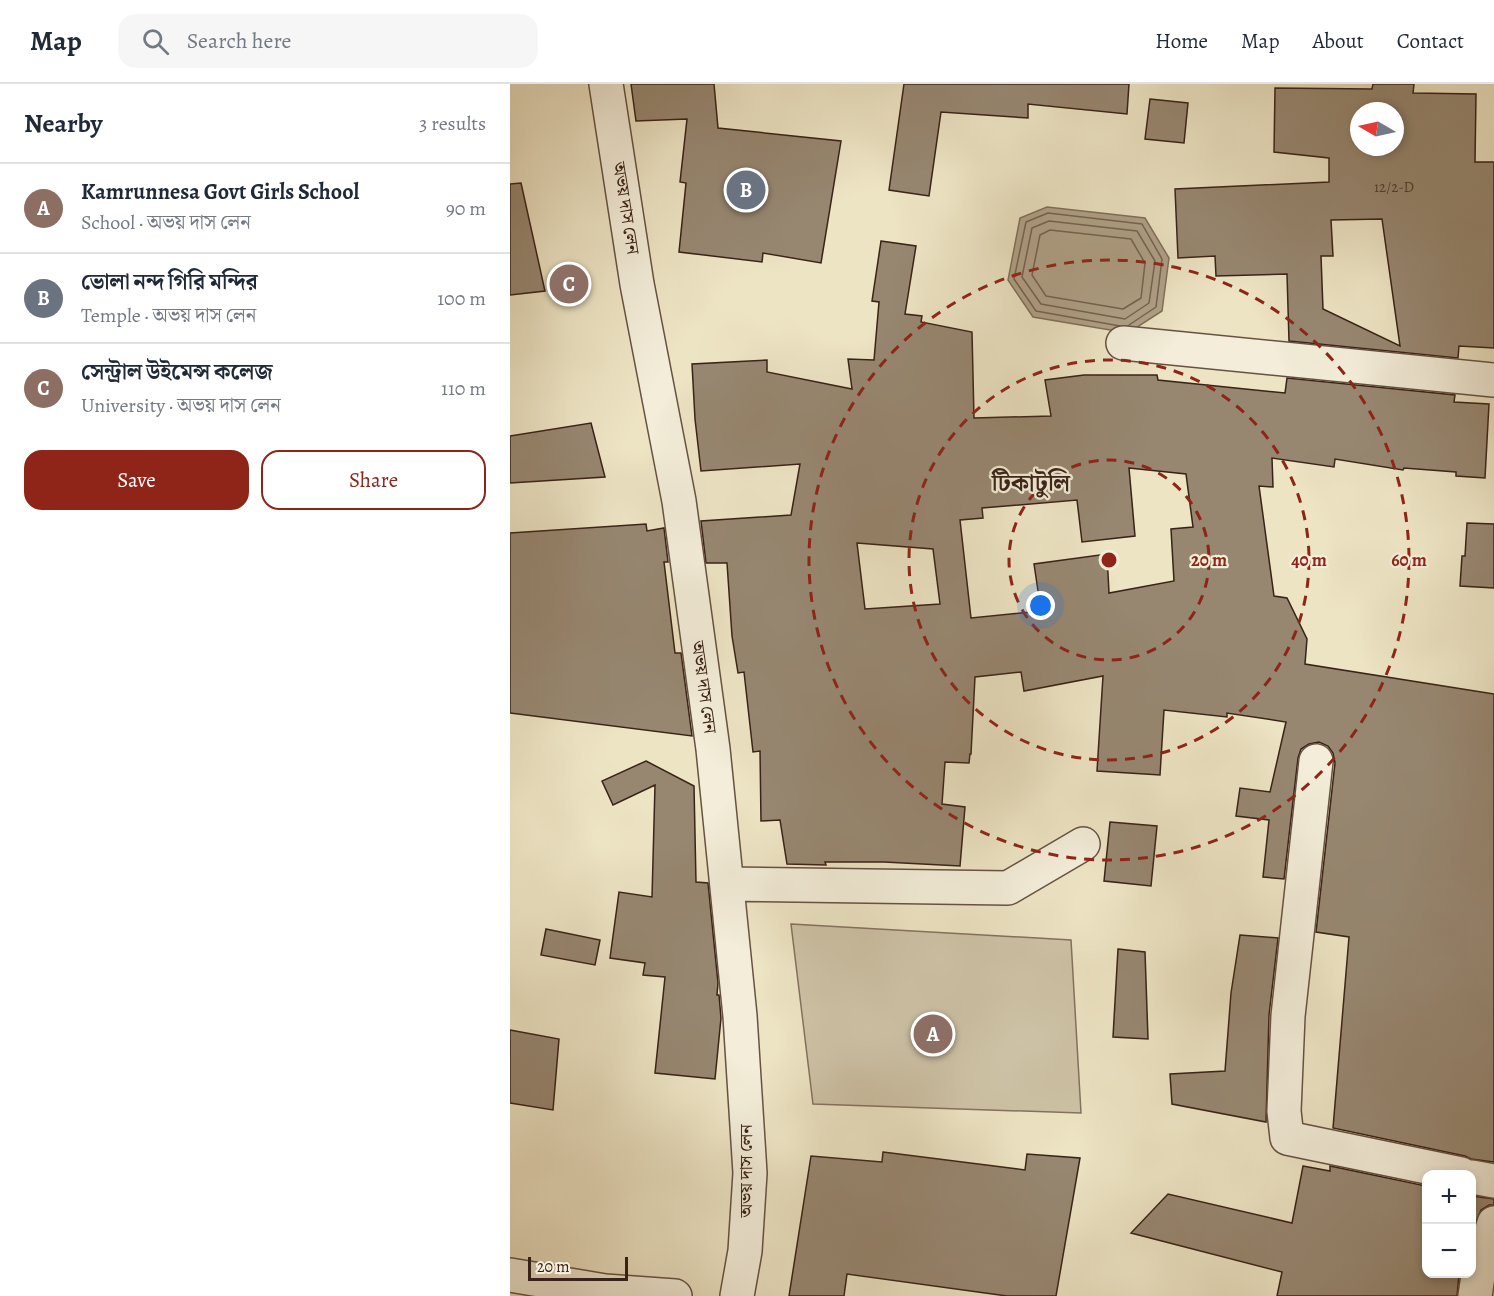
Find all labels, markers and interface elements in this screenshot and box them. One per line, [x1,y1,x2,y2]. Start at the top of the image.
search box [118,14,538,68]
text: Map [30,22,82,60]
icon: search [139,25,172,58]
text: Search here [187,26,291,56]
text: Home [1155,27,1208,55]
text: Map [1241,27,1279,55]
text: About [1312,27,1364,55]
text: Contact [1397,27,1464,55]
north arrow [1350,102,1404,156]
text: Nearby [24,106,103,141]
text: 3 results [419,110,486,137]
street label: অভয় দাস লেন [607,159,645,256]
pin: B [726,168,766,212]
text: Kamrunnesa Govt Girls School [81,177,359,207]
house number: 12/2-D [1374,177,1414,197]
text: A [37,195,50,222]
text: 90 m [446,195,486,222]
text: School · অভয় দাস লেন [81,209,251,236]
pin: C [550,262,588,306]
text: ভোলা নন্দ গিরি মন্দির [81,267,258,297]
text: B [37,285,50,312]
text: 100 m [437,285,486,312]
text: Temple · অভয় দাস লেন [81,302,256,329]
text: সেন্ট্রাল উইমেন্স কলেজ [81,357,273,387]
text: C [37,375,50,402]
text: 110 m [441,375,486,402]
text: University · অভয় দাস লেন [81,392,281,419]
button: Save [24,450,249,510]
button: Share [261,450,486,510]
district label: টিকাটুলি [991,467,1072,499]
text: 20 m [1191,548,1227,572]
text: 40 m [1291,548,1327,572]
text: 60 m [1391,548,1427,572]
centre of rings [1099,550,1119,570]
your location [1026,591,1055,620]
street label: অভয় দাস লেন [685,638,722,735]
pin: A [914,1012,952,1056]
street label: অভয় দাস লেন [734,1124,758,1219]
map controls [1422,1170,1476,1278]
button: + [1422,1170,1476,1224]
button: − [1422,1224,1476,1278]
scale bar [528,1254,628,1282]
text: 20 m [537,1256,570,1278]

